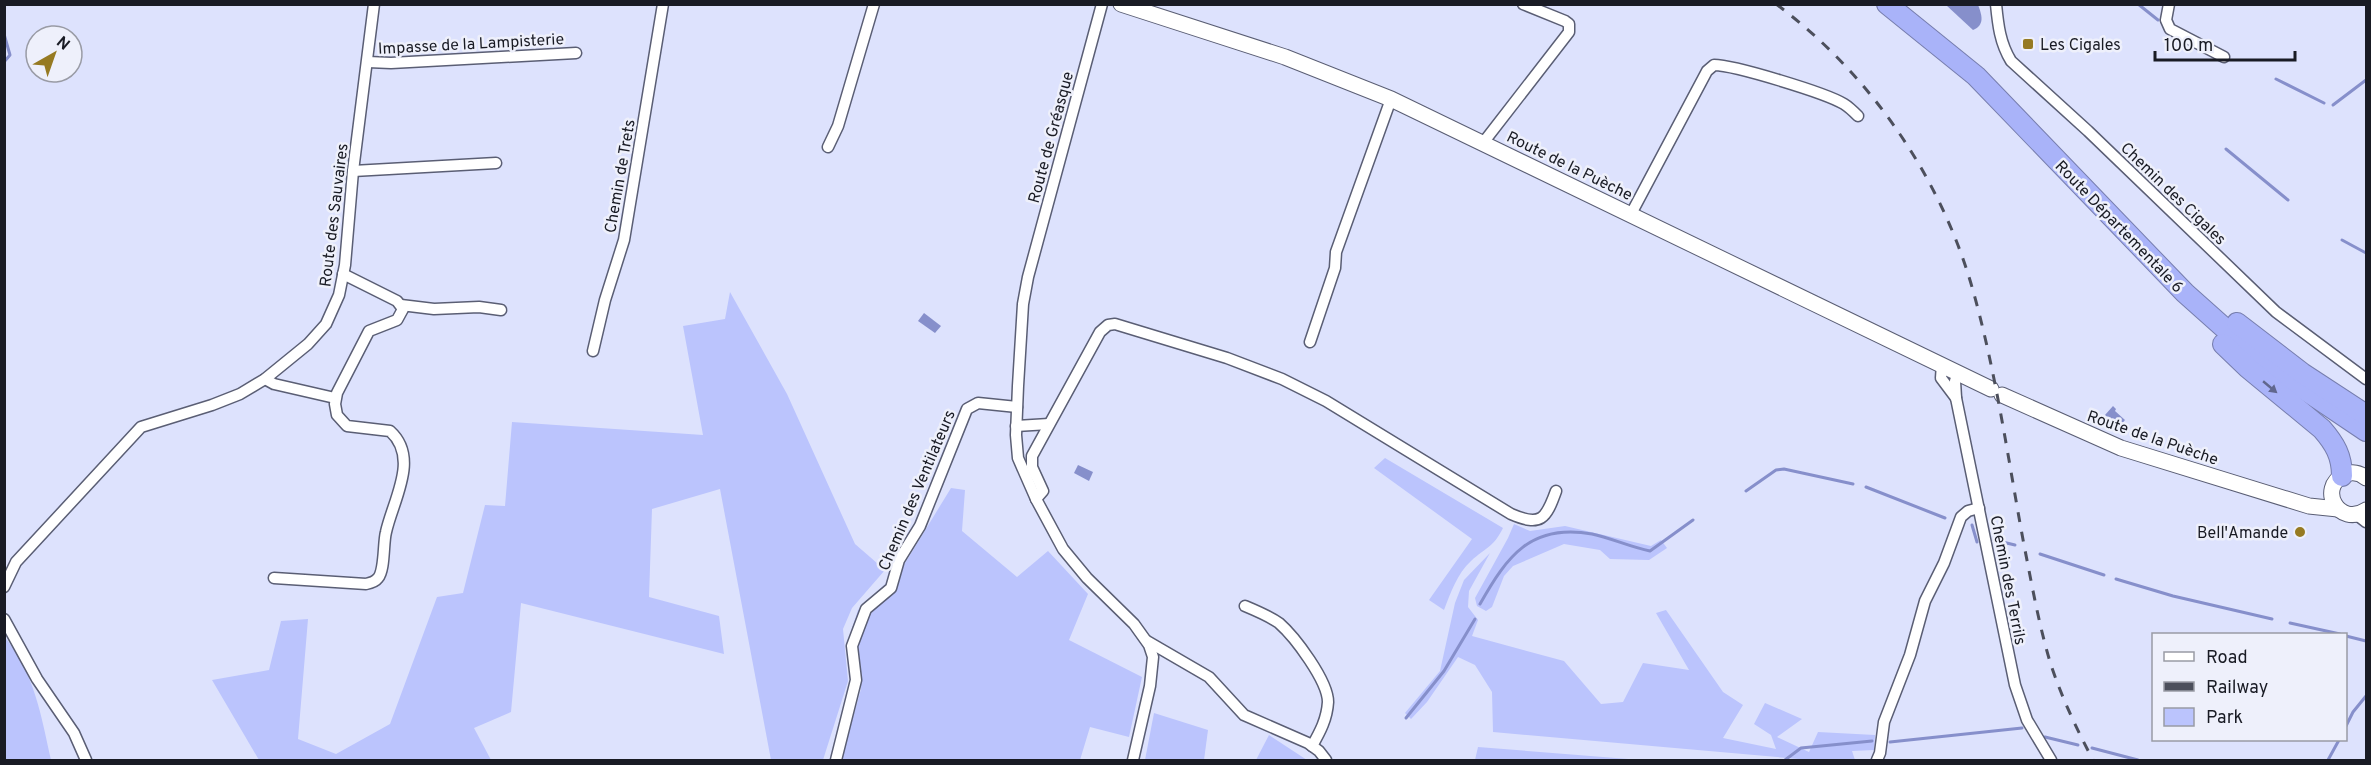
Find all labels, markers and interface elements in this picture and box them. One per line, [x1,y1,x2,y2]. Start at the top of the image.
north arrow [24,24,84,84]
scale bar [2155,24,2294,62]
street label: Impasse de la Lampisterie [378,30,565,60]
text: N [52,33,73,55]
text: 100 m [2164,35,2213,58]
place label: Les Cigales [2040,36,2121,56]
marker: Les Cigales [2021,37,2035,51]
street label: Route de Gréasque [1025,69,1079,206]
street label: Chemin de Trets [601,118,641,235]
street label: Route de la Puèche [1503,128,1635,206]
street label: Chemin des Cigales [2115,139,2230,250]
street label: Route des Sauvaires [316,142,354,288]
street label: Route Départementale 6 [2050,157,2187,298]
one-way arrow [2262,380,2278,393]
street label: Chemin des Ventilateurs [875,407,961,574]
street label: Route de la Puèche [2084,407,2221,471]
street label: Chemin des Terrils [1985,514,2029,647]
place label: Bell'Amande [2197,524,2288,544]
marker: Bell'Amande [2293,525,2307,539]
legend [2152,633,2347,741]
text: Road [2206,647,2248,670]
text: Railway [2206,677,2268,700]
text: Park [2206,707,2243,730]

